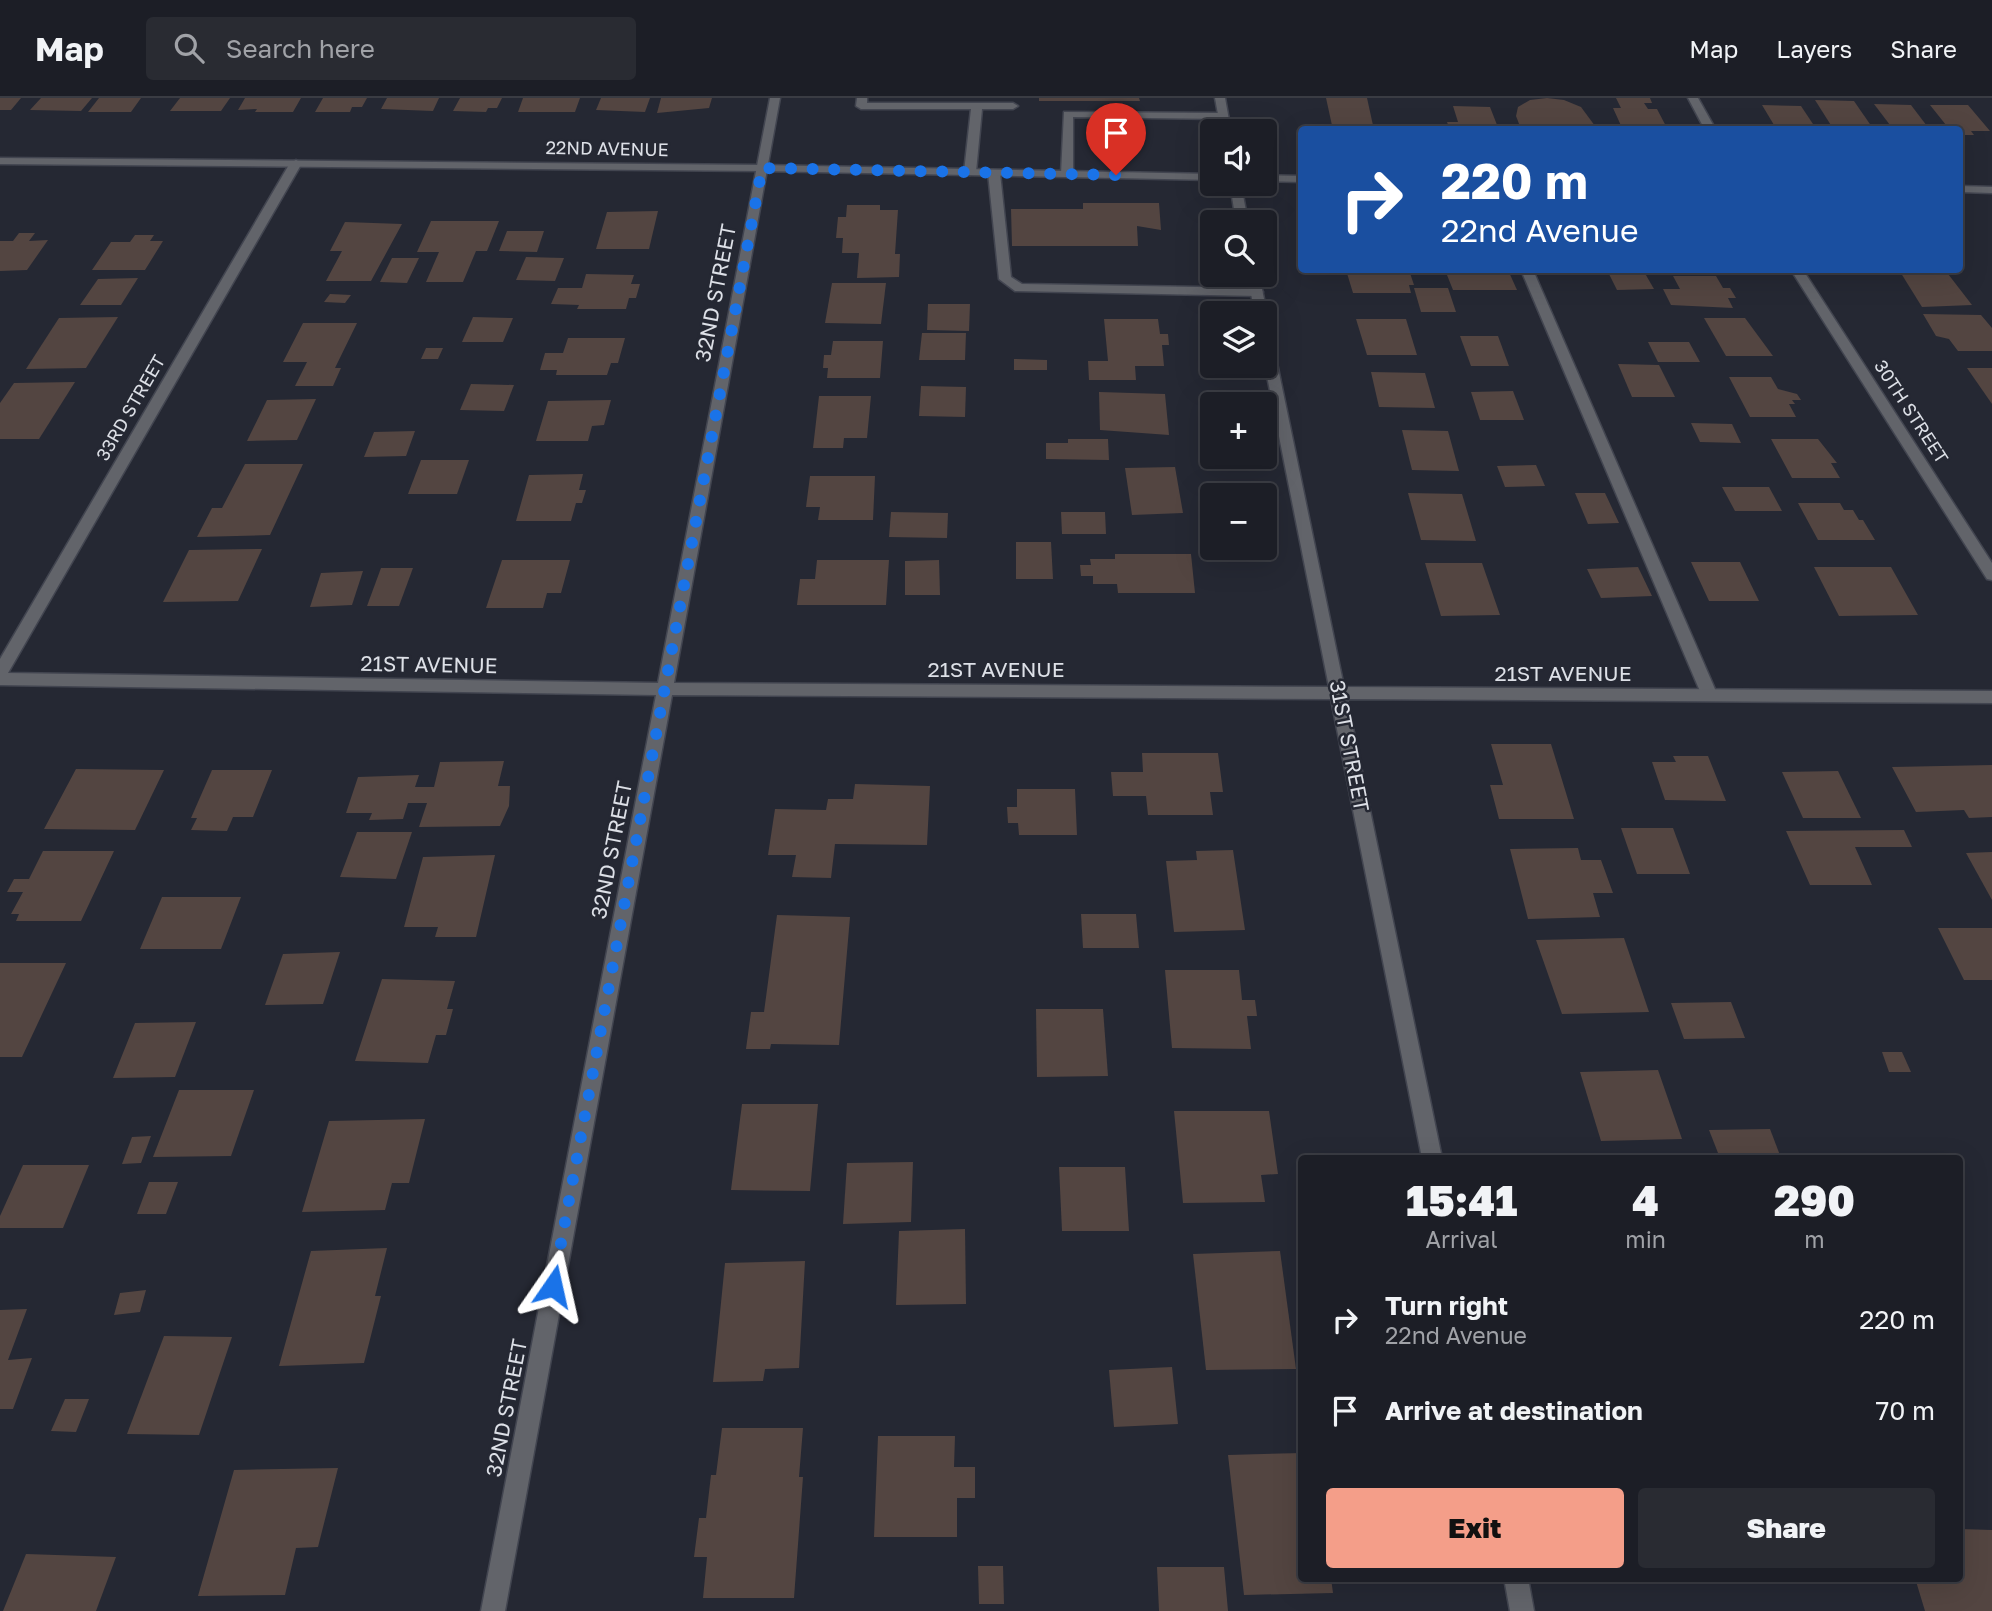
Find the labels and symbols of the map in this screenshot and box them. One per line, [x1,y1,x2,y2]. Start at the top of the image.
pin [1086,103,1146,175]
street label: 22ND AVENUE [545,136,669,160]
street label: 32ND STREET [689,222,741,364]
street label: 33RD STREET [91,351,169,464]
street label: 30TH STREET [1870,356,1953,467]
street label: 21ST AVENUE [360,650,498,678]
street label: 21ST AVENUE [927,656,1065,682]
street label: 21ST AVENUE [1494,660,1632,686]
street label: 31ST STREET [1324,678,1375,814]
street label: 32ND STREET [585,779,637,921]
position arrow [516,1249,590,1323]
street label: 32ND STREET [480,1337,532,1479]

